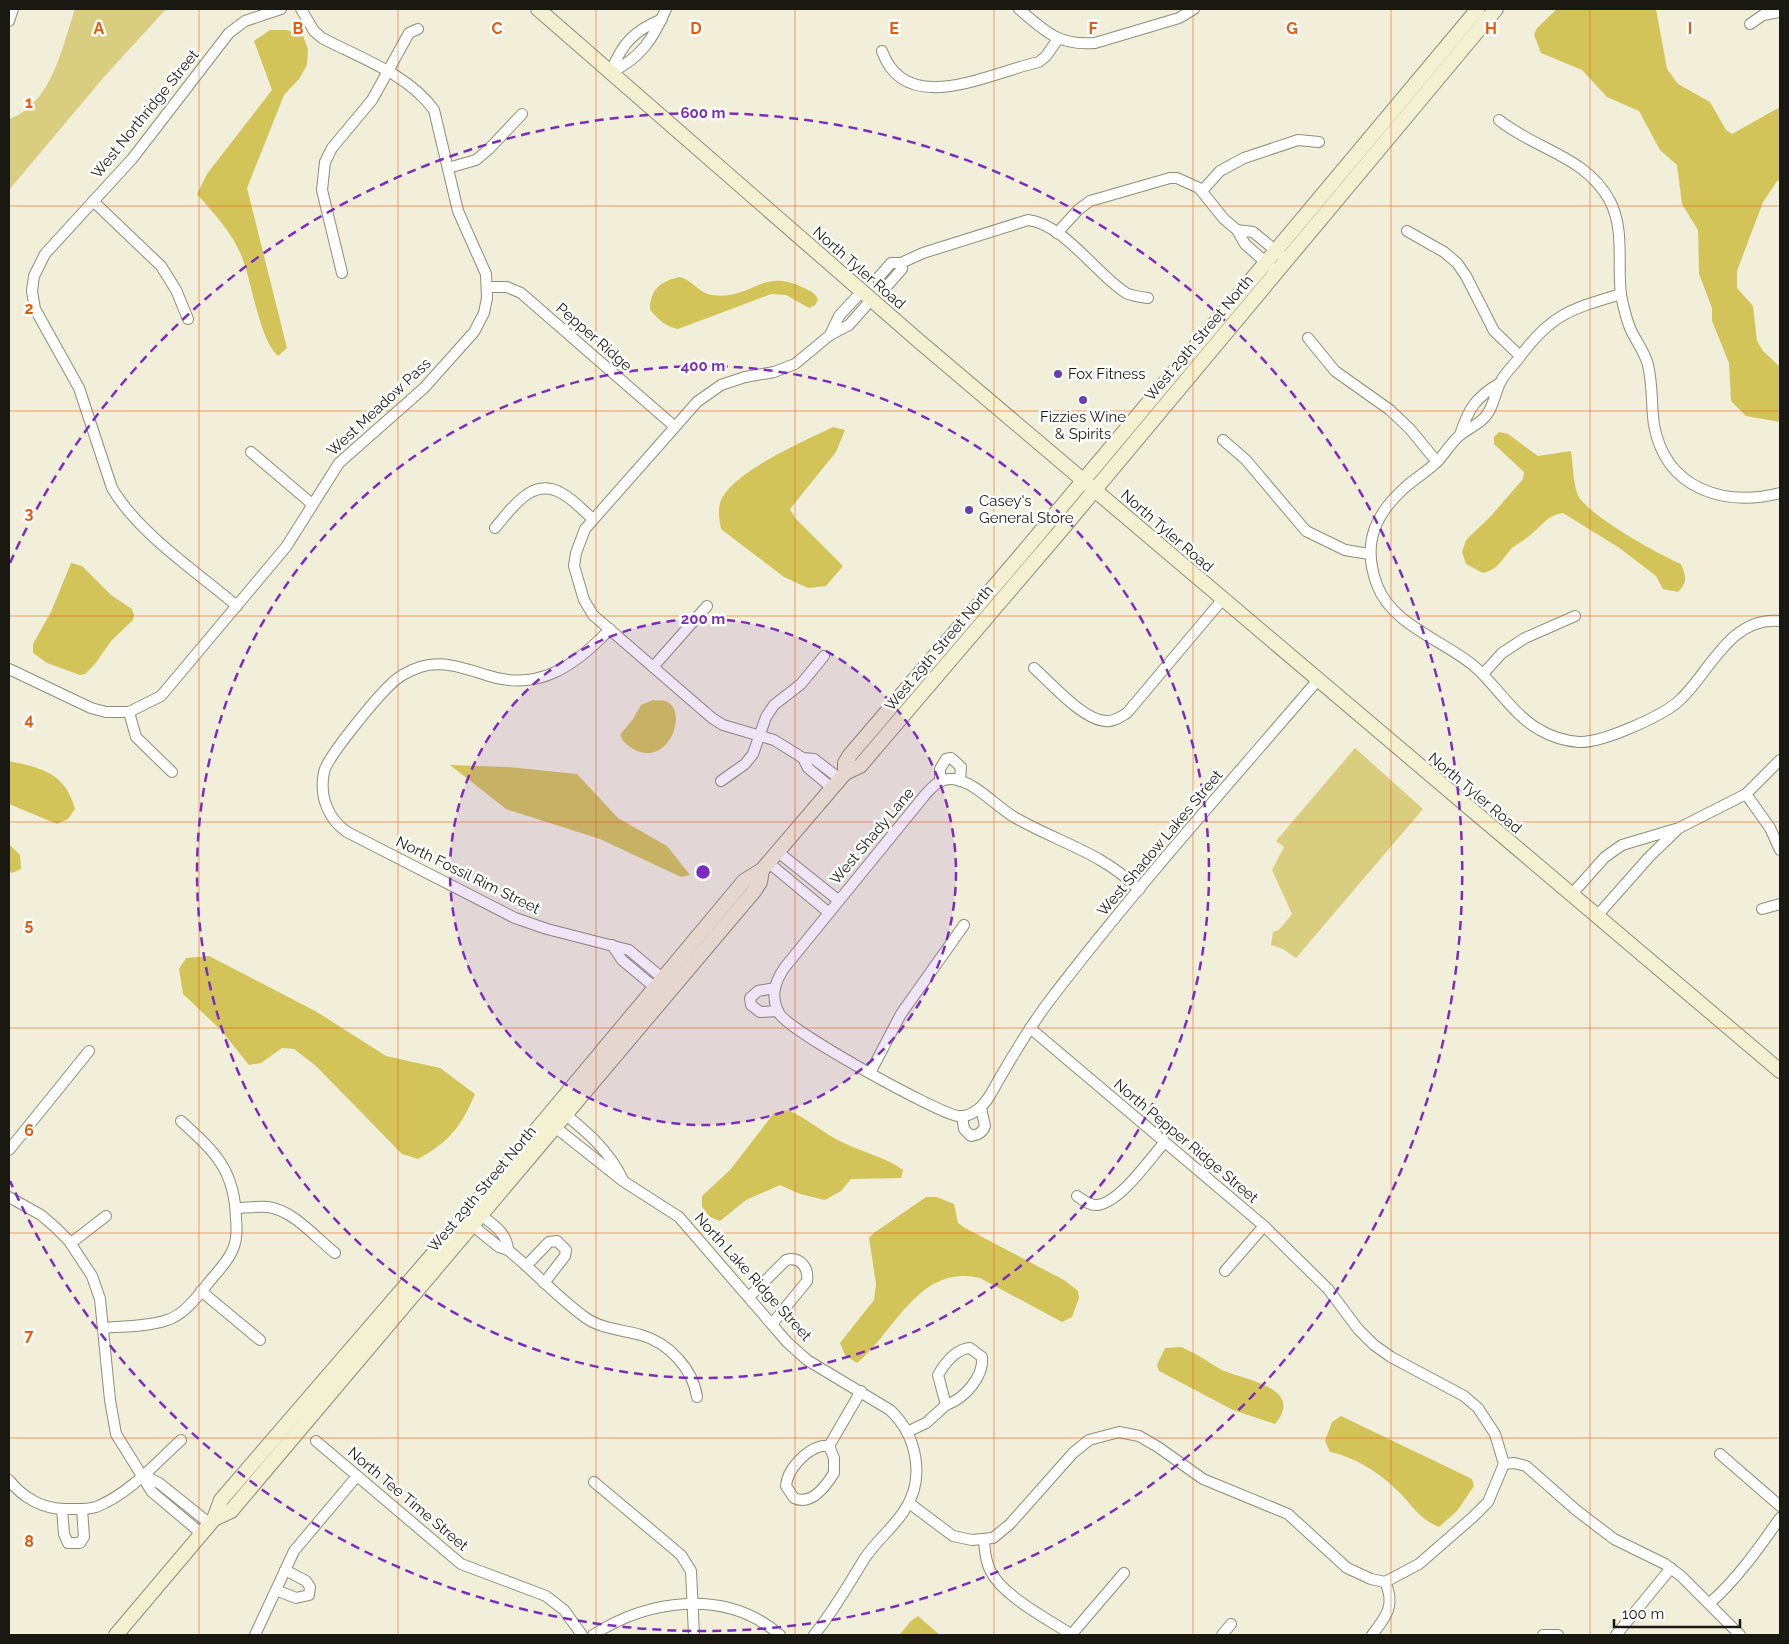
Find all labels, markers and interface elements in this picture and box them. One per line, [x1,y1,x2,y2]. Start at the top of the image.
text: A [94,19,105,38]
text: B [293,19,304,38]
text: C [492,19,503,38]
text: D [690,19,702,38]
text: E [889,19,899,38]
text: F [1088,19,1098,38]
text: G [1286,19,1298,38]
text: H [1485,19,1497,38]
text: I [1688,19,1692,38]
street label: West Northridge Street [88,46,202,182]
text: 1 [25,93,33,112]
text: 600 m [680,104,726,122]
street label: North Tyler Road [809,223,909,313]
street label: West 29th Street North [1141,271,1257,405]
text: 2 [24,299,34,318]
street label: Pepper Ridge [552,299,636,375]
street label: West Meadow Pass [323,354,435,460]
text: 400 m [681,357,725,375]
place label: Fox Fitness [1068,365,1145,383]
marker: Fox Fitness [1052,368,1064,380]
marker: Fizzies Wine & Spirits [1077,394,1089,406]
place label: Fizzies Wine & Spirits [1040,408,1126,443]
street label: North Tyler Road [1117,486,1217,576]
place label: Casey's General Store [979,492,1074,527]
text: 3 [25,504,34,523]
marker: Casey's General Store [963,504,975,516]
street label: West 29th Street North [881,581,997,715]
text: 200 m [681,610,725,628]
text: 4 [24,710,34,729]
street label: North Tyler Road [1425,749,1525,837]
street label: West Shadow Lakes Street [1094,766,1226,920]
street label: West Shady Lane [826,784,918,888]
street label: North Fossil Rim Street [393,832,543,918]
centre of rings [694,863,712,881]
text: 5 [25,915,34,934]
street label: North Pepper Ridge Street [1110,1075,1262,1207]
text: 6 [24,1121,34,1140]
street label: West 29th Street North [424,1122,540,1256]
street label: North Lake Ridge Street [691,1209,815,1345]
text: 7 [25,1326,34,1345]
street label: North Tee Time Street [344,1443,472,1555]
text: 8 [24,1532,34,1551]
scale bar [1614,1596,1740,1628]
text: 100 m [1622,1605,1664,1623]

